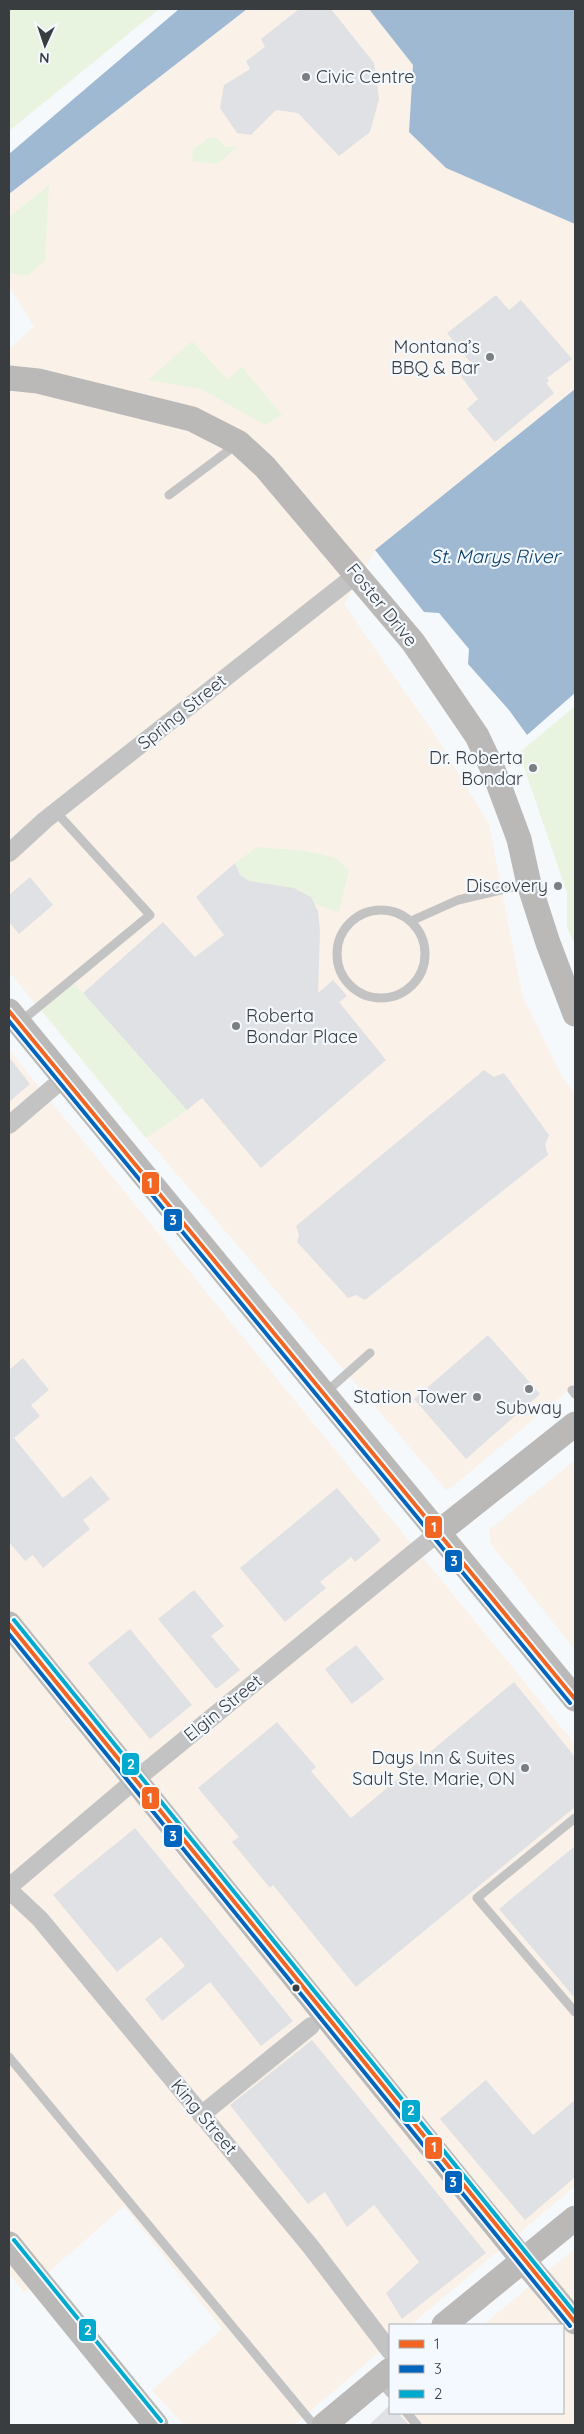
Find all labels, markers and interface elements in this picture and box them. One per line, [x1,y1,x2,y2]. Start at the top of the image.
north arrow [20,20,70,70]
text: N [39,49,50,67]
place label: Civic Centre [316,65,414,88]
marker: Civic Centre [300,71,312,83]
place label: Montana’s BBQ & Bar [391,335,480,379]
marker: Montana’s BBQ & Bar [484,351,496,363]
water label: St. Marys River [430,544,563,568]
street label: Foster Drive [342,558,423,651]
street label: Spring Street [133,669,231,754]
place label: Dr. Roberta Bondar [429,746,523,790]
marker: Dr. Roberta Bondar [527,762,539,774]
place label: Discovery [466,874,548,897]
marker: Discovery [552,880,564,892]
place label: Roberta Bondar Place [246,1004,358,1048]
marker: Roberta Bondar Place [230,1020,242,1032]
line badge: 1 [141,1171,160,1195]
text: 1 [147,1174,153,1192]
line badge: 3 [163,1208,183,1232]
text: 3 [169,1211,177,1229]
marker: Subway [523,1383,535,1395]
place label: Station Tower [354,1385,467,1408]
marker: Station Tower [471,1391,483,1403]
place label: Subway [496,1396,562,1419]
line badge: 1 [424,1515,443,1539]
text: 1 [431,1518,437,1536]
line badge: 3 [444,1549,463,1573]
text: 3 [450,1552,458,1570]
street label: Elgin Street [179,1669,266,1746]
place label: Days Inn & Suites Sault Ste. Marie, ON [352,1746,515,1790]
line badge: 2 [121,1752,140,1776]
text: 2 [127,1755,135,1773]
marker: Days Inn & Suites Sault Ste. Marie, ON [519,1762,531,1774]
line badge: 1 [141,1786,160,1810]
text: 1 [147,1789,153,1807]
line badge: 3 [163,1824,183,1848]
text: 3 [169,1827,177,1845]
unlabelled marker [291,1983,301,1993]
street label: King Street [166,2074,243,2159]
line badge: 2 [401,2099,421,2123]
text: 2 [407,2101,415,2119]
line badge: 1 [424,2136,443,2160]
text: 1 [431,2138,437,2156]
line badge: 3 [444,2170,463,2194]
text: 3 [449,2173,457,2191]
line badge: 2 [78,2318,97,2342]
text: 2 [84,2321,92,2339]
legend [389,2324,564,2414]
text: 1 [434,2334,440,2353]
text: 3 [434,2359,442,2378]
text: 2 [434,2384,442,2403]

